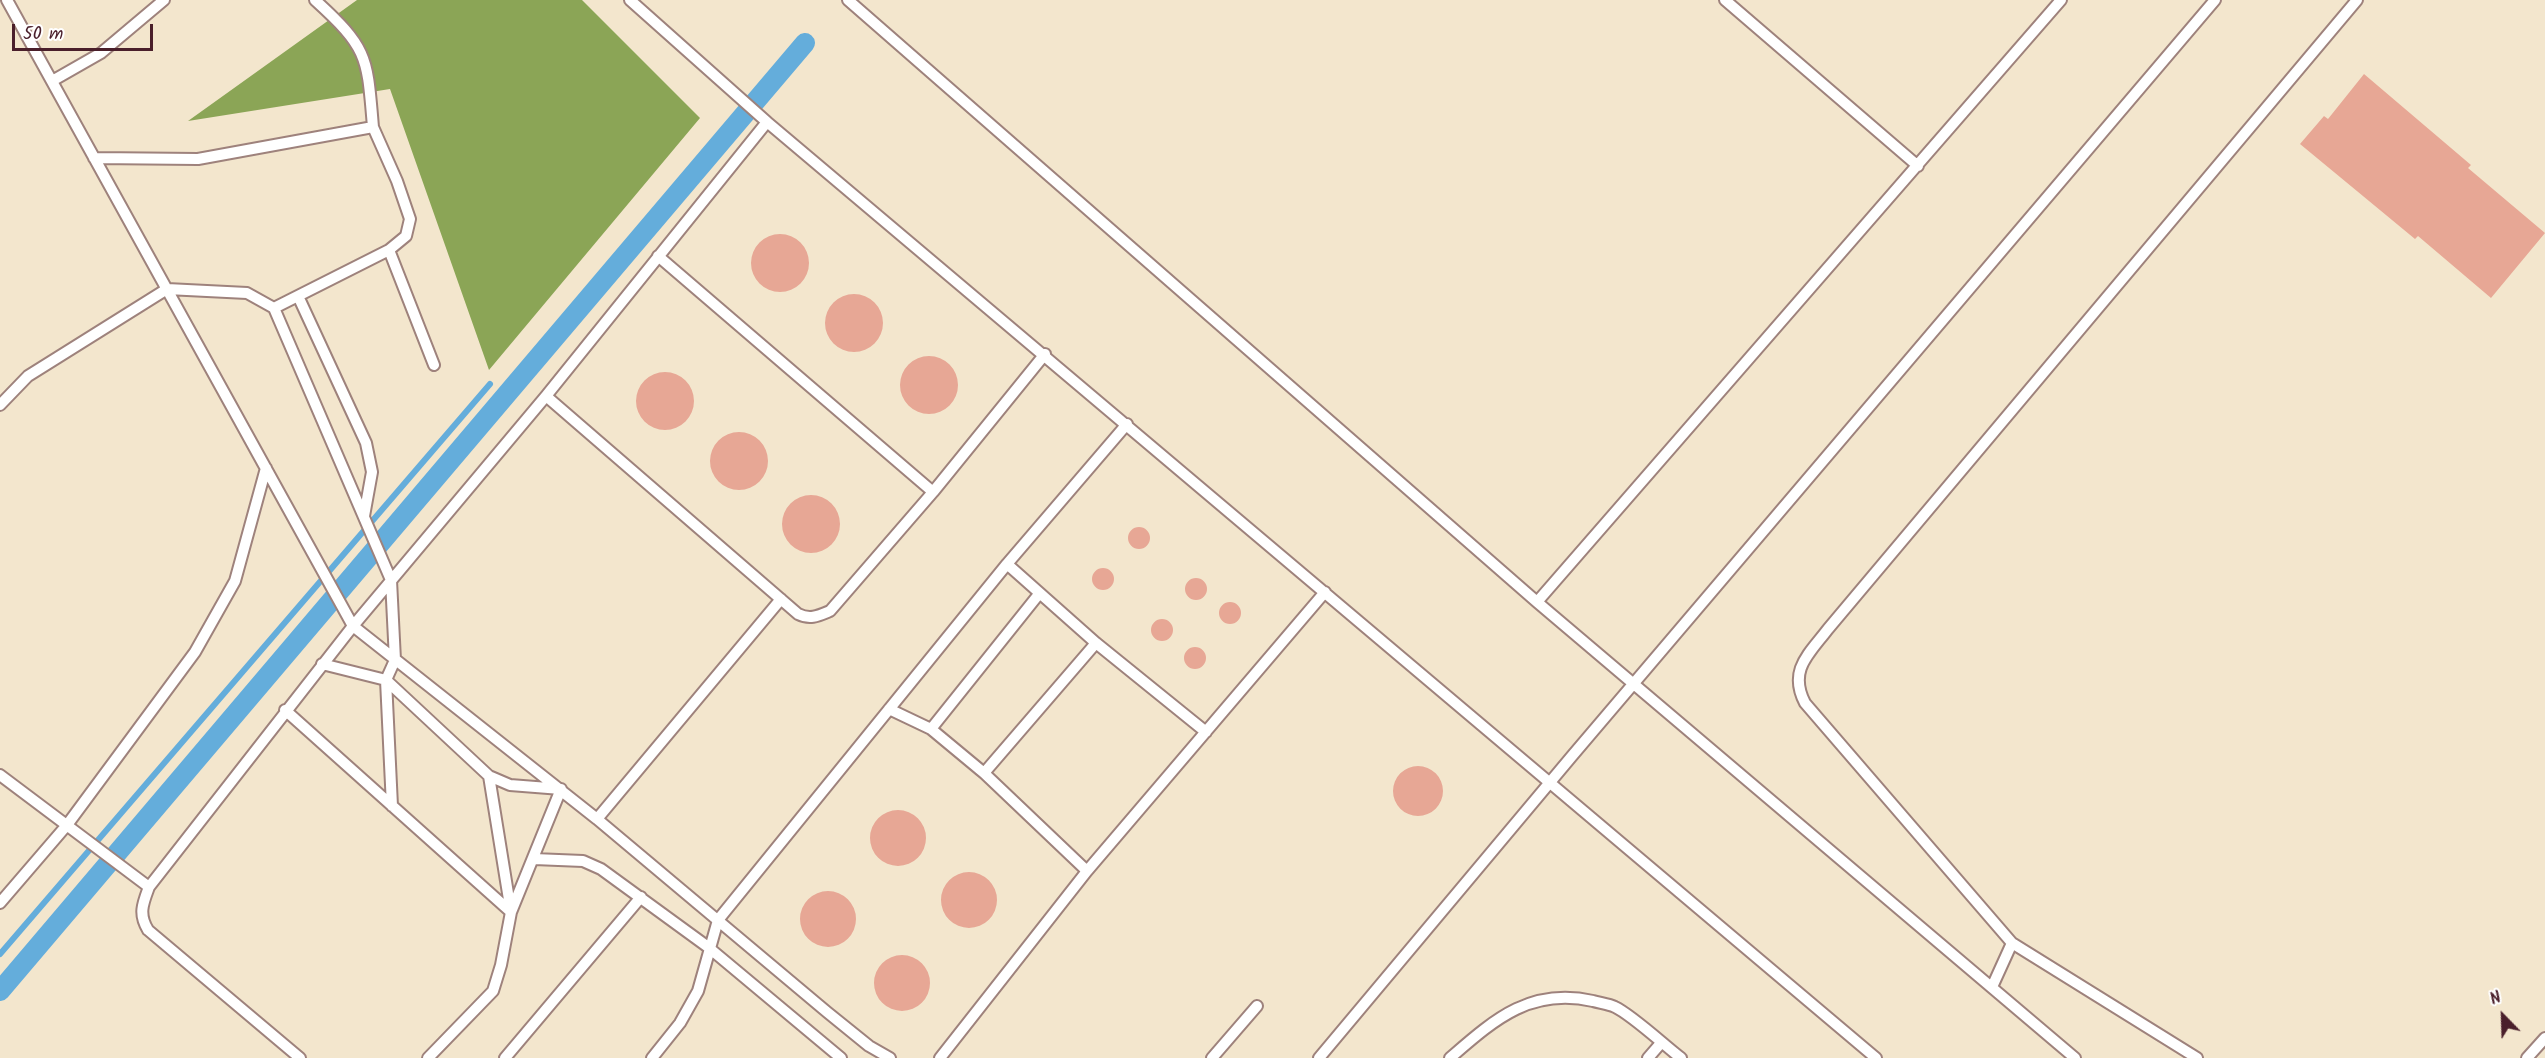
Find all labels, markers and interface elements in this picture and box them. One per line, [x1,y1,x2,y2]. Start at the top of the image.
scale bar [15,12,156,50]
text: 50 m [23,20,63,49]
text: N [2486,985,2505,1012]
north arrow [2473,986,2533,1046]

